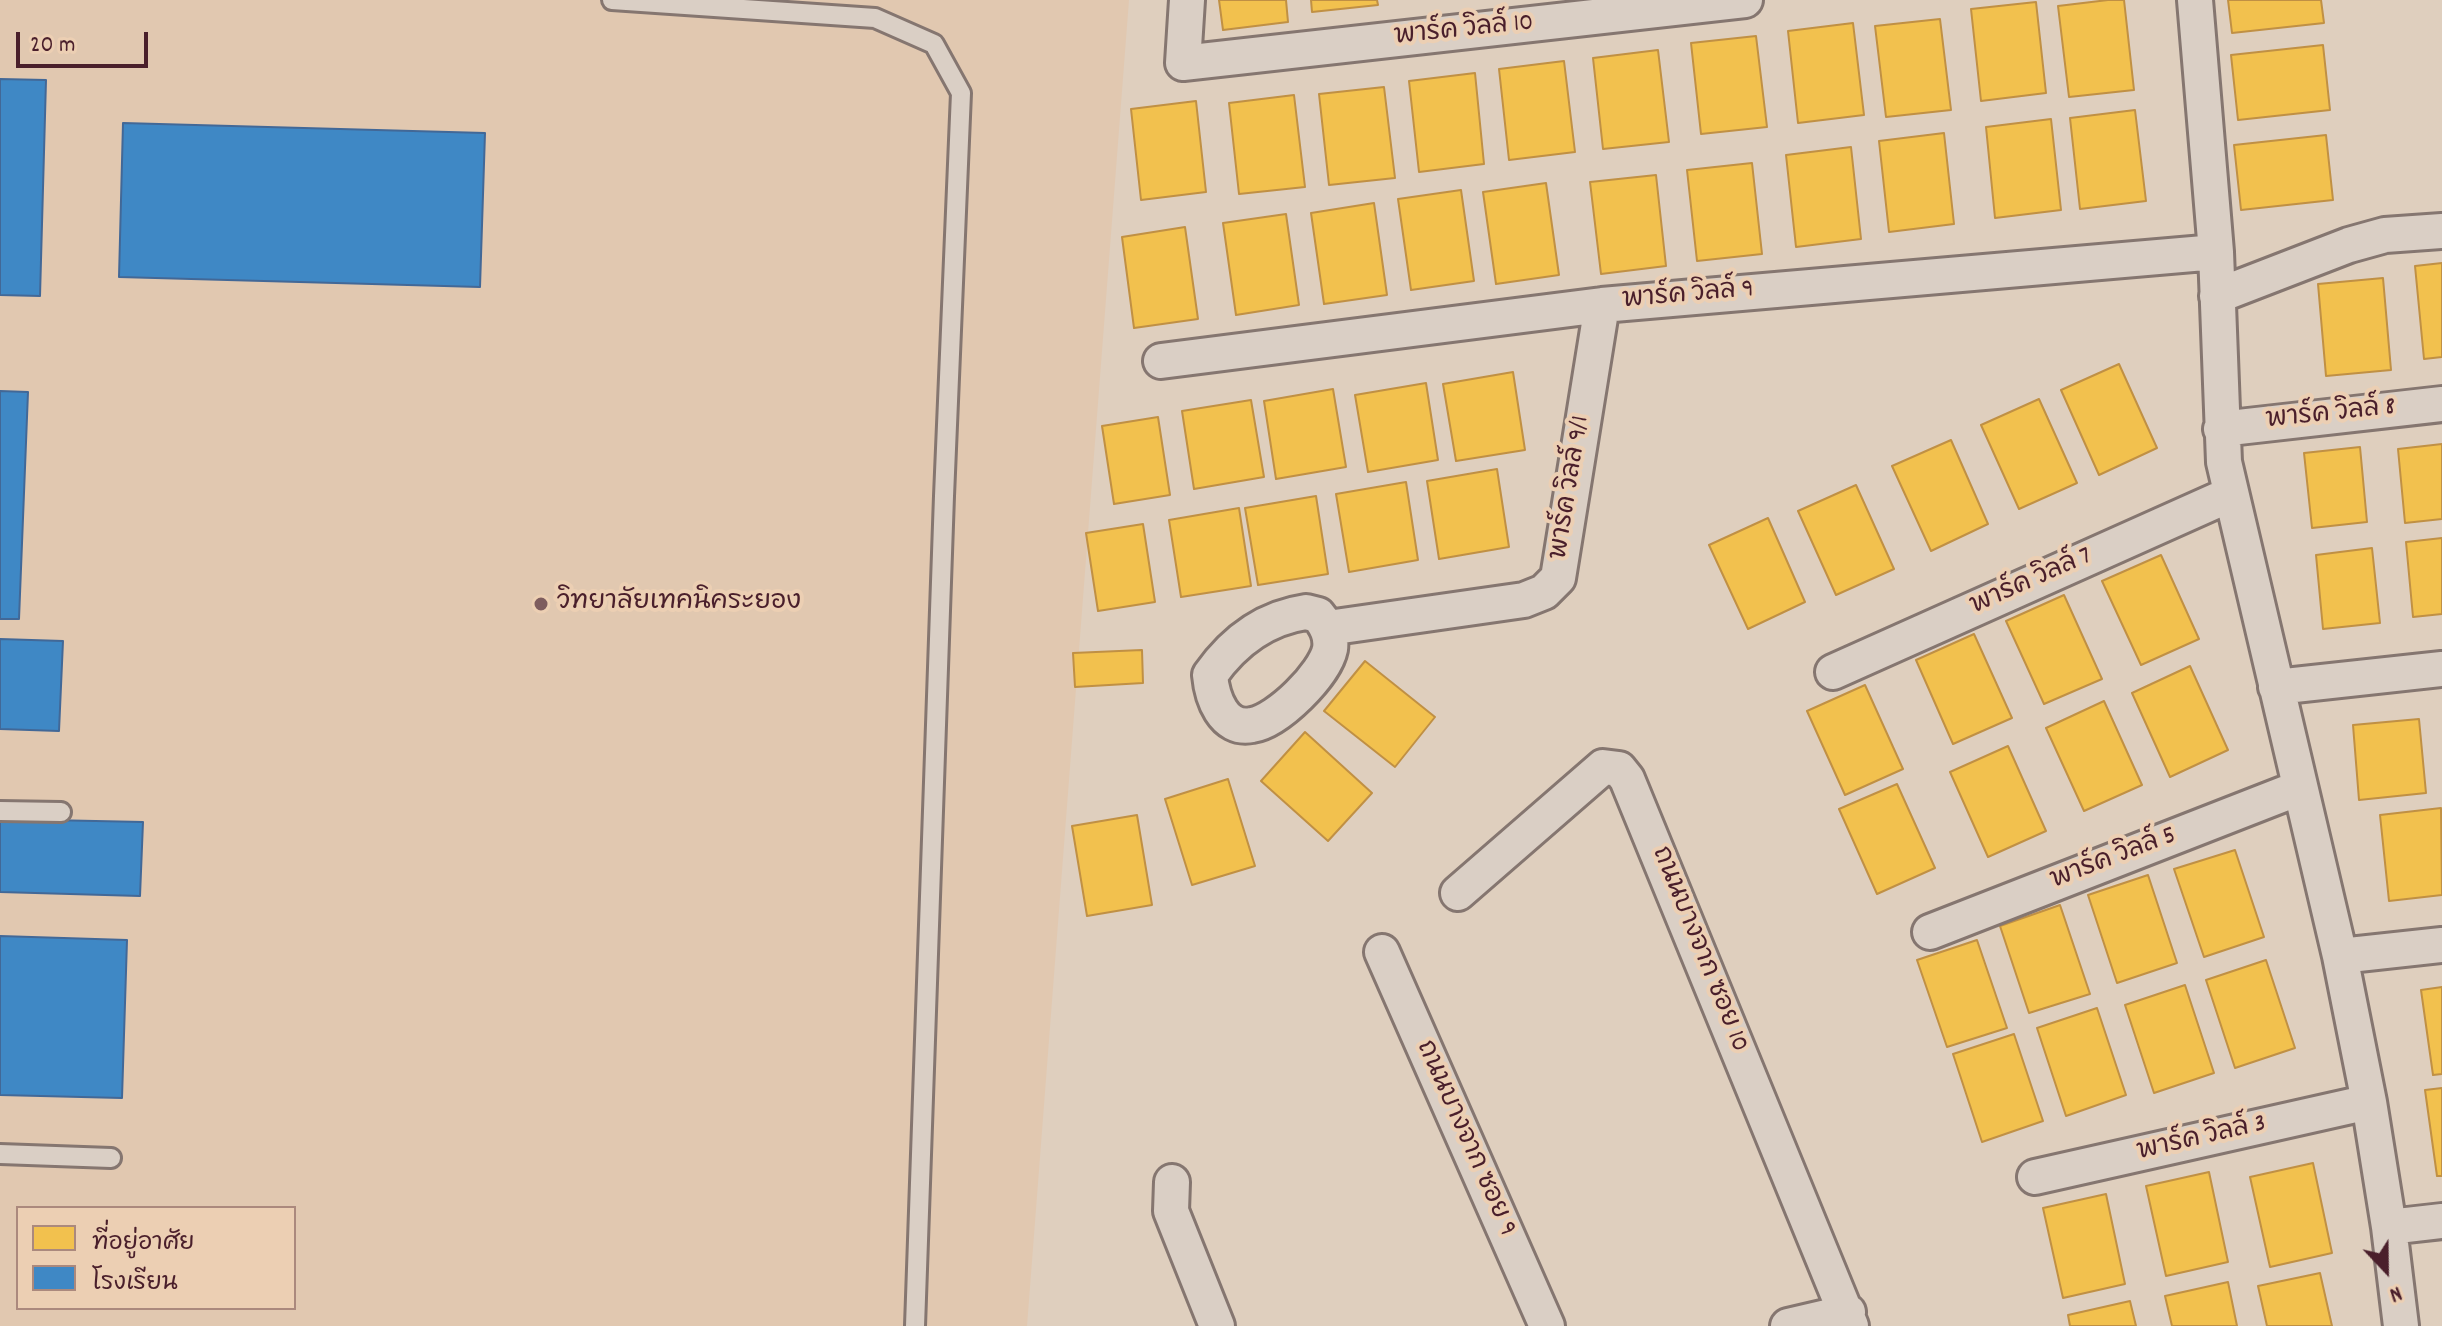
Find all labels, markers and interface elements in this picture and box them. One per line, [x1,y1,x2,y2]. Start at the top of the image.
street label: พาร์ค วิลล์ 10 [1393,9,1535,55]
scale bar [20,16,152,66]
text: 20 m [30,29,76,63]
street label: พาร์ค วิลล์ 9 [1621,276,1755,318]
street label: พาร์ค วิลล์ 8 [2265,394,2397,438]
street label: พาร์ค วิลล์ 9/1 [1545,414,1599,562]
street label: พาร์ค วิลล์ 7 [1966,542,2098,624]
place label: วิทยาลัยเทคนิคระยอง [557,588,801,620]
marker: วิทยาลัยเทคนิคระยอง [532,595,550,613]
street label: พาร์ค วิลล์ 5 [2047,822,2181,898]
street label: ถนนบางจาก ซอย 10 [1643,843,1753,1057]
street label: ถนนบางจาก ซอย 9 [1407,1036,1521,1242]
street label: พาร์ค วิลล์ 3 [2134,1110,2270,1170]
legend [16,1206,296,1310]
text: ที่อยู่อาศัย [92,1227,194,1261]
north arrow [2346,1230,2426,1310]
text: โรงเรียน [92,1267,178,1301]
text: N [2384,1276,2406,1309]

